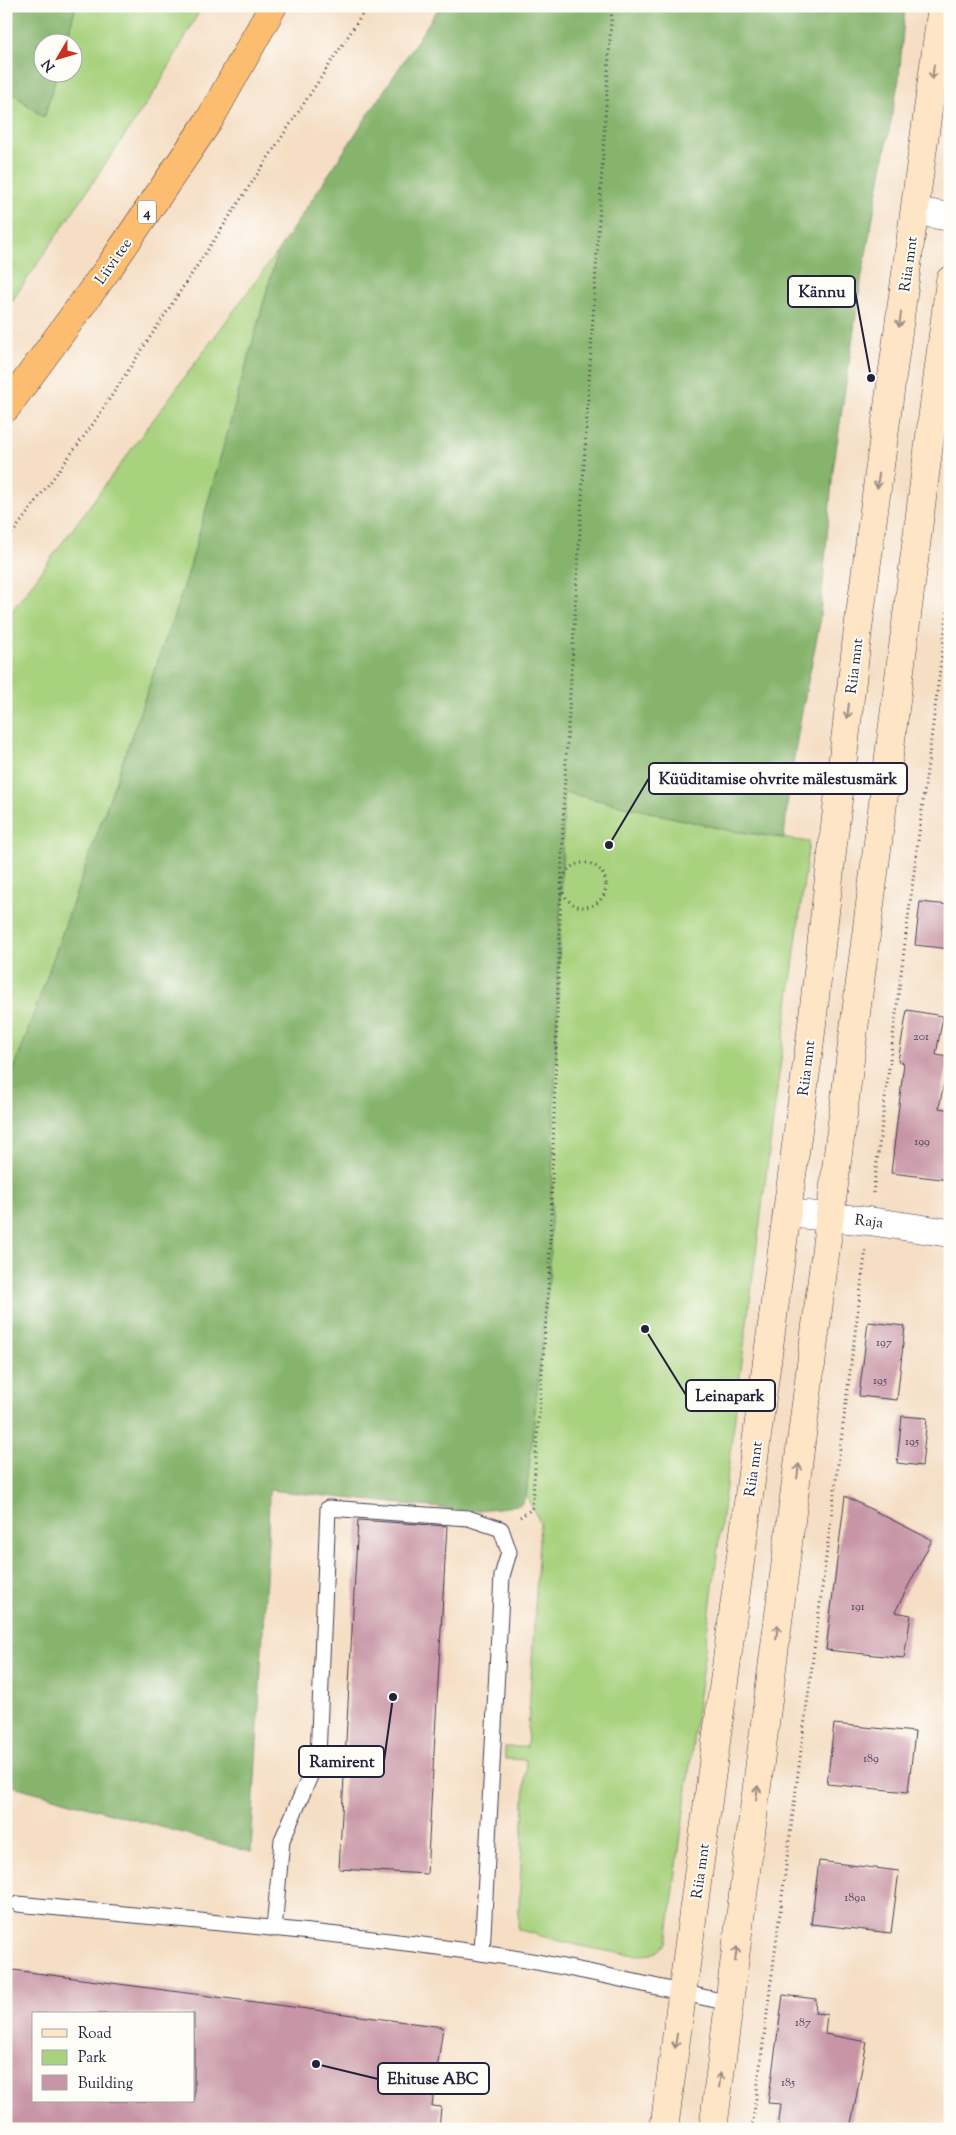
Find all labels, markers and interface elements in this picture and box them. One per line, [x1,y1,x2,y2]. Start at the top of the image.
north arrow [32,32,82,82]
text: N [38,54,61,75]
one-way arrow [928,64,938,80]
road number: 4 [138,200,156,223]
street label: Liivi tee [91,235,138,289]
street label: Riia mnt [895,235,924,293]
callout: Kännu [788,276,855,307]
text: Kännu [799,282,846,305]
one-way arrow [895,311,905,327]
one-way arrow [873,472,883,488]
street label: Riia mnt [842,637,869,695]
one-way arrow [843,703,853,719]
callout: Küüditamise ohvrite mälestusmärk [649,763,907,794]
text: Küüditamise ohvrite mälestusmärk [659,769,898,792]
house number: 201 [913,1028,929,1046]
street label: Riia mnt [794,1039,821,1097]
house number: 199 [914,1133,930,1151]
street label: Raja [853,1210,884,1235]
house number: 197 [876,1334,892,1352]
house number: 195 [873,1372,887,1390]
callout: Leinapark [686,1380,775,1411]
text: Leinapark [696,1386,765,1409]
house number: 195 [905,1433,919,1451]
street label: Riia mnt [740,1440,769,1498]
one-way arrow [793,1463,803,1479]
house number: 191 [851,1598,865,1616]
one-way arrow [772,1624,782,1640]
callout: Ramirent [299,1746,384,1777]
house number: 189 [863,1750,879,1768]
text: Ramirent [310,1752,375,1775]
one-way arrow [752,1785,762,1801]
street label: Riia mnt [687,1842,716,1900]
house number: 189a [844,1889,866,1907]
one-way arrow [731,1947,741,1963]
legend [32,2012,195,2102]
house number: 187 [795,2014,811,2032]
text: Road [78,2024,112,2045]
one-way arrow [671,2033,681,2049]
text: Park [78,2048,107,2069]
callout: Ehituse ABC [378,2063,489,2094]
text: Ehituse ABC [387,2069,479,2092]
one-way arrow [715,2073,725,2089]
text: Building [78,2074,133,2095]
house number: 185 [781,2074,795,2092]

